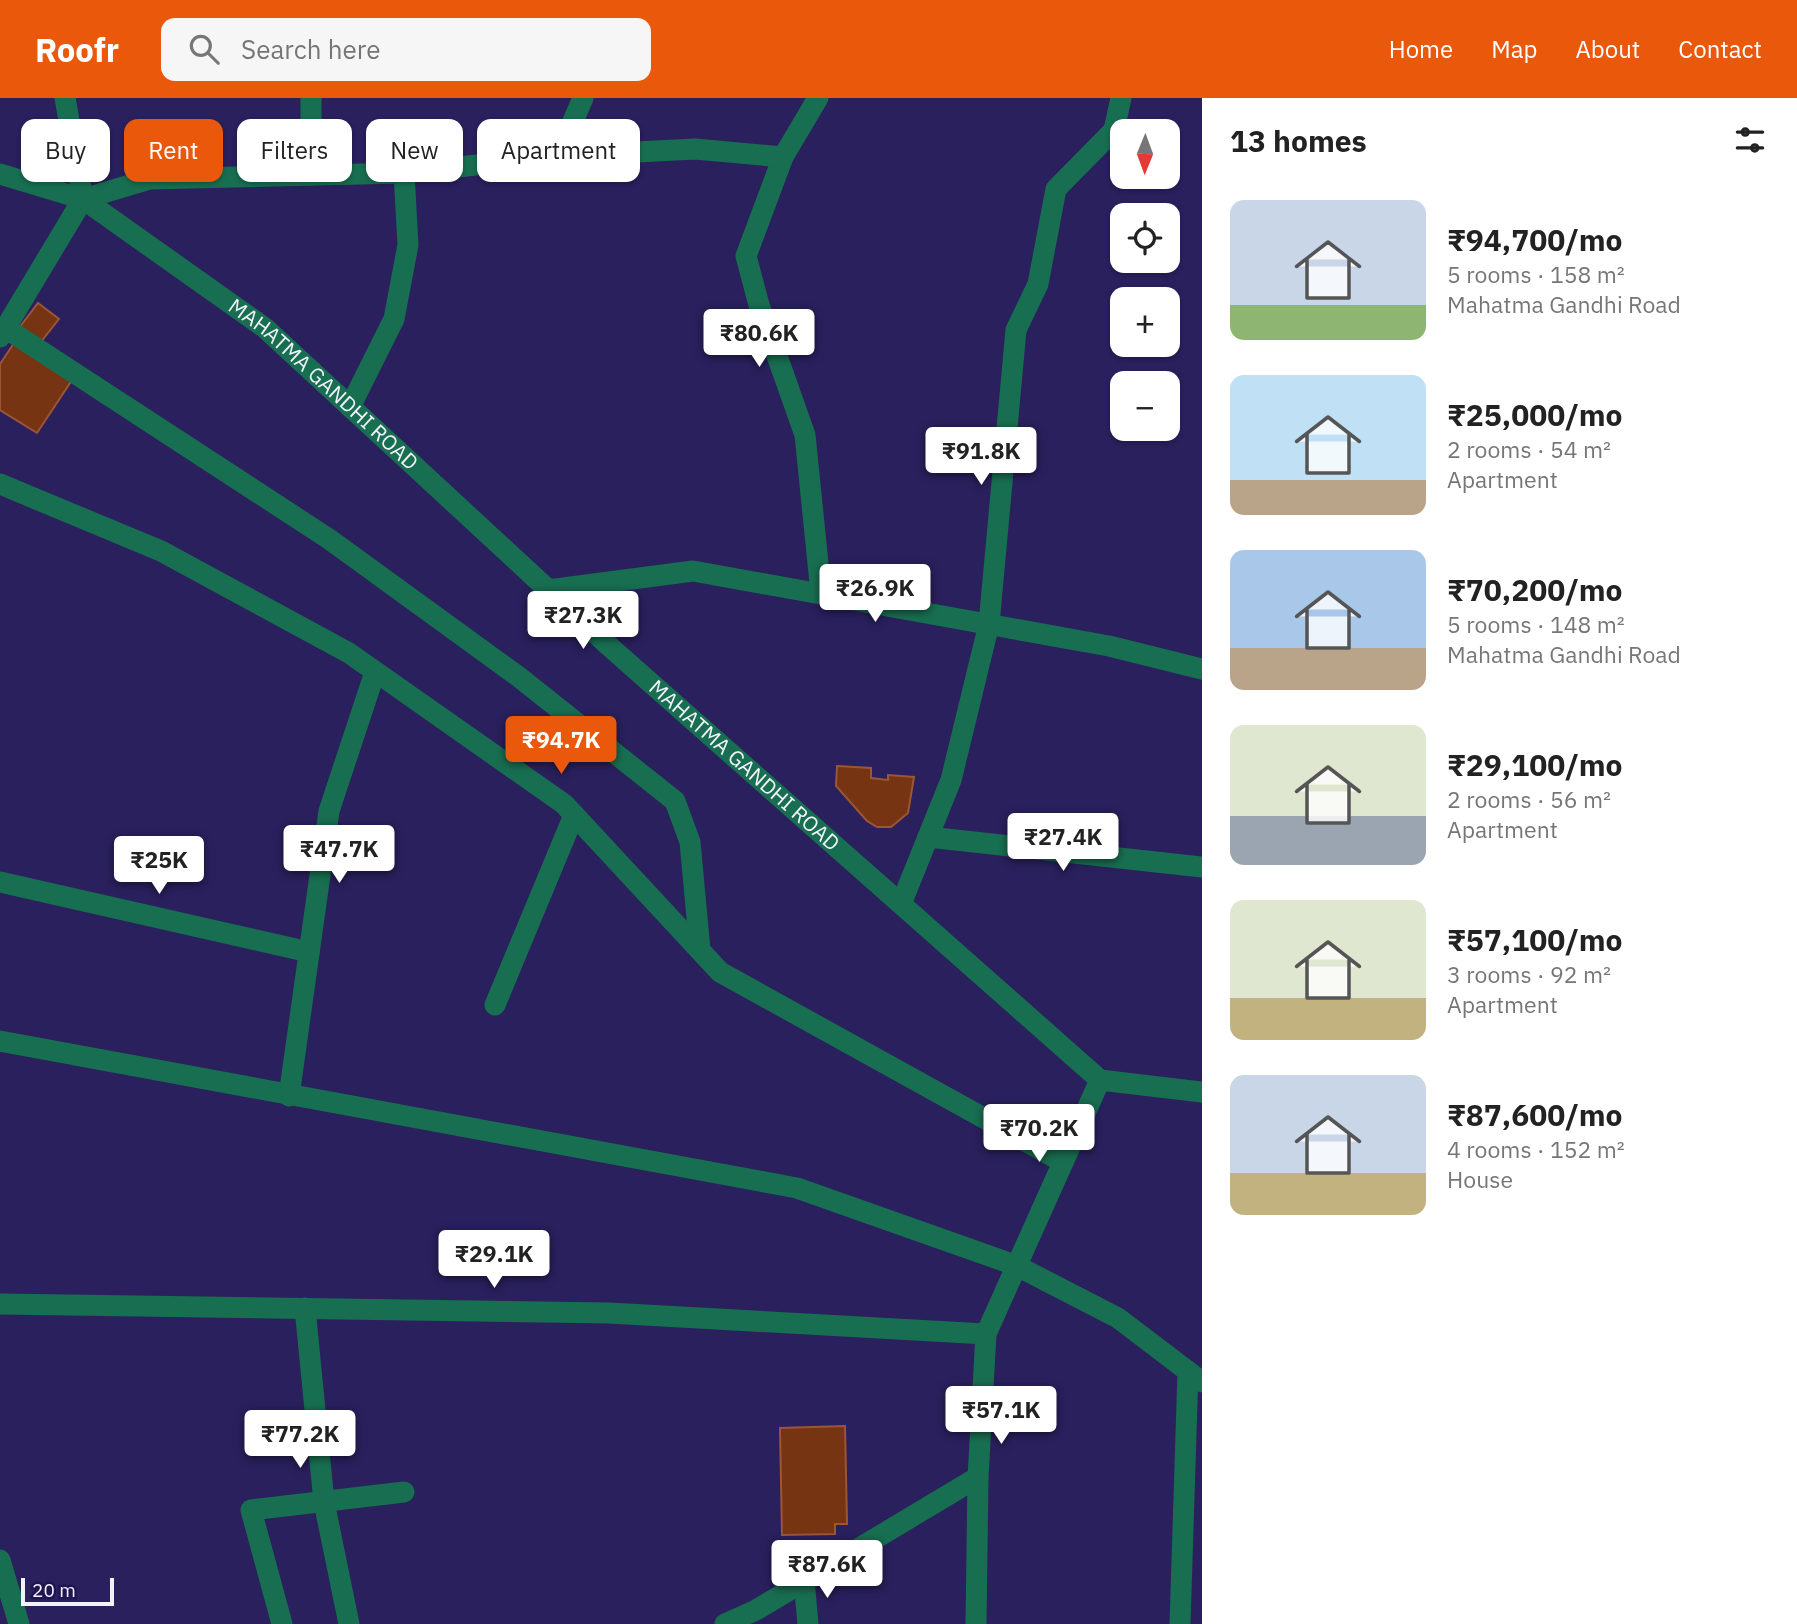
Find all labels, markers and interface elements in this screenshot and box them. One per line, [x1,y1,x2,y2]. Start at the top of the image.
search box [161,18,651,81]
text: Roofr [35,28,119,71]
icon: search [185,30,223,68]
text: Search here [241,32,380,66]
text: Home [1389,33,1453,65]
text: Map [1491,33,1537,65]
text: About [1575,33,1640,65]
text: Contact [1678,33,1762,65]
chip: Buy [21,119,110,182]
chip: Rent [124,119,223,182]
chip: Filters [237,119,352,182]
chip: New [366,119,463,182]
chip: Apartment [477,119,640,182]
north arrow [1110,119,1180,189]
map controls [1110,119,1180,441]
text: 13 homes [1230,121,1367,160]
icon: filters [1731,121,1769,159]
button: locate [1110,203,1180,273]
text: ₹94,700/mo [1447,220,1622,259]
icon: home [1286,228,1370,312]
text: 5 rooms · 158 m² [1447,259,1625,289]
button: + [1110,287,1180,357]
text: Mahatma Gandhi Road [1447,289,1681,319]
street label: MAHATMA GANDHI ROAD [223,292,425,476]
pin: ₹80.6K [702,310,816,369]
text: ₹80.6K [719,317,799,347]
button: − [1110,371,1180,441]
text: ₹25,000/mo [1447,395,1622,434]
icon: home [1286,403,1370,487]
pin: ₹91.8K [924,428,1038,487]
text: 2 rooms · 54 m² [1447,434,1611,464]
text: ₹91.8K [941,435,1021,465]
text: Apartment [1447,464,1558,494]
pin: ₹26.9K [818,564,932,624]
text: ₹70,200/mo [1447,570,1622,609]
text: ₹26.9K [835,572,915,602]
icon: home [1286,578,1370,662]
pin: ₹27.3K [526,592,640,651]
text: ₹27.3K [543,599,623,629]
text: 5 rooms · 148 m² [1447,609,1625,639]
text: Mahatma Gandhi Road [1447,639,1681,669]
street label: MAHATMA GANDHI ROAD [644,673,846,857]
pin: ₹94.7K [504,716,618,776]
text: ₹94.7K [521,724,601,754]
text: ₹29,100/mo [1447,745,1622,784]
icon: home [1286,753,1370,837]
text: 2 rooms · 56 m² [1447,784,1611,814]
pin: ₹27.4K [1006,814,1120,873]
text: Apartment [1447,814,1558,844]
text: ₹27.4K [1023,821,1103,851]
pin: ₹47.7K [282,826,396,885]
text: ₹47.7K [299,833,379,863]
pin: ₹25K [118,836,200,896]
text: ₹25K [130,844,188,874]
text: ₹57,100/mo [1447,920,1622,959]
icon: home [1286,928,1370,1012]
text: 3 rooms · 92 m² [1447,959,1611,989]
text: Apartment [1447,989,1558,1019]
text: ₹87,600/mo [1447,1095,1622,1134]
icon: home [1286,1103,1370,1187]
pin: ₹70.2K [982,1104,1096,1164]
text: ₹70.2K [999,1112,1079,1142]
text: 4 rooms · 152 m² [1447,1134,1625,1164]
text: House [1447,1164,1513,1194]
pin: ₹29.1K [437,1230,551,1290]
text: ₹29.1K [454,1238,534,1268]
pin: ₹57.1K [944,1386,1058,1446]
text: ₹57.1K [961,1394,1041,1424]
pin: ₹77.2K [243,1410,357,1470]
text: ₹77.2K [260,1418,340,1448]
pin: ₹87.6K [770,1540,884,1600]
text: ₹87.6K [787,1548,867,1578]
scale bar [21,1575,114,1607]
text: 20 m [32,1578,76,1602]

